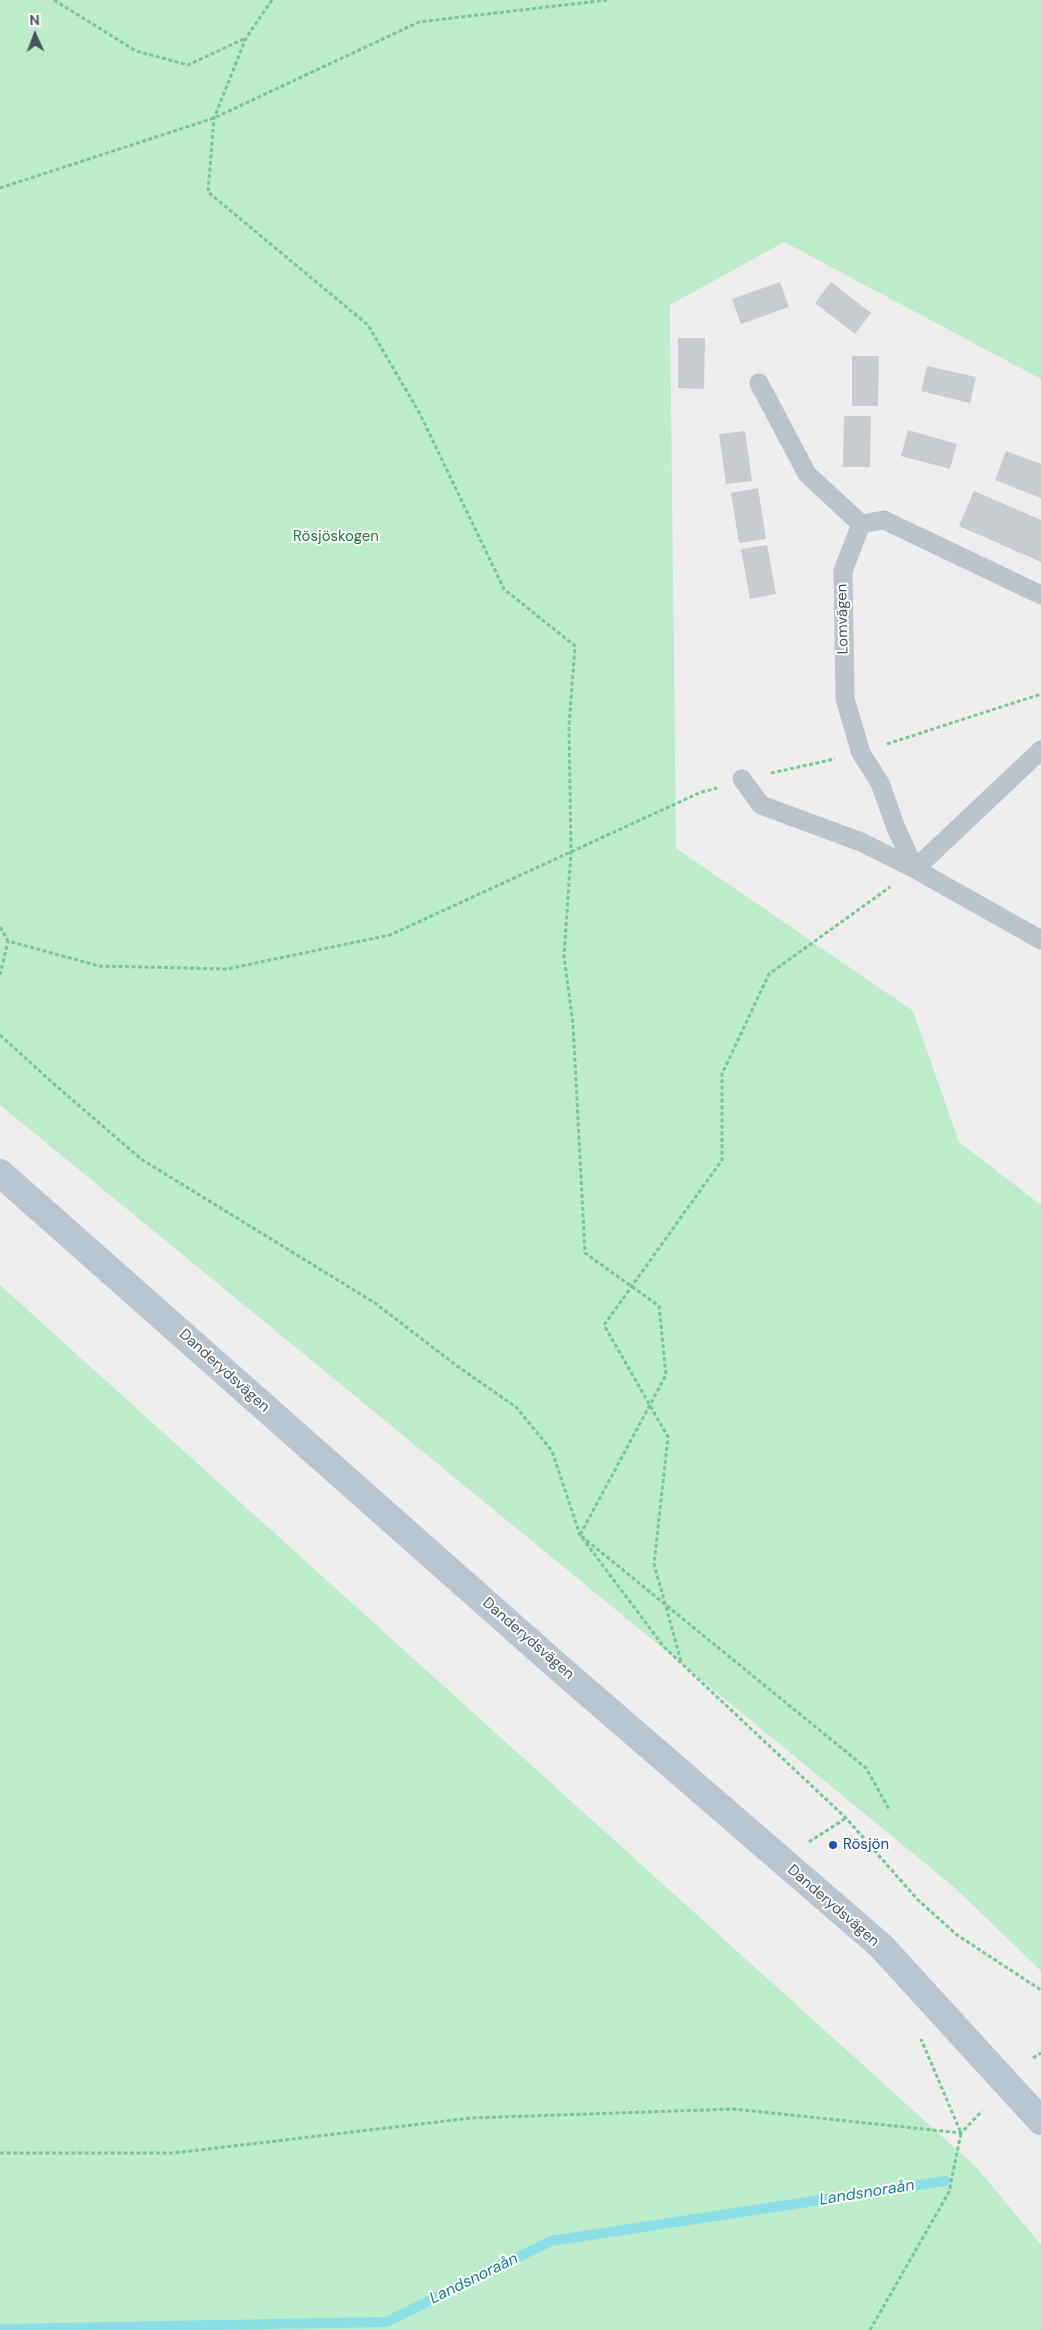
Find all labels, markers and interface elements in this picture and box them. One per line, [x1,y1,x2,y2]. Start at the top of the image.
north arrow [10,10,60,60]
text: N [29,11,40,29]
park label: Rösjöskogen [293,528,379,546]
street label: Lomvägen [833,584,853,654]
street label: Danderydsvägen [175,1326,273,1416]
street label: Danderydsvägen [478,1594,578,1684]
place label: Rösjön [843,1836,889,1854]
marker: Rösjön [827,1839,839,1851]
street label: Danderydsvägen [783,1861,883,1951]
water label: Landsnoraån [818,2176,916,2210]
water label: Landsnoraån [427,2249,521,2309]

